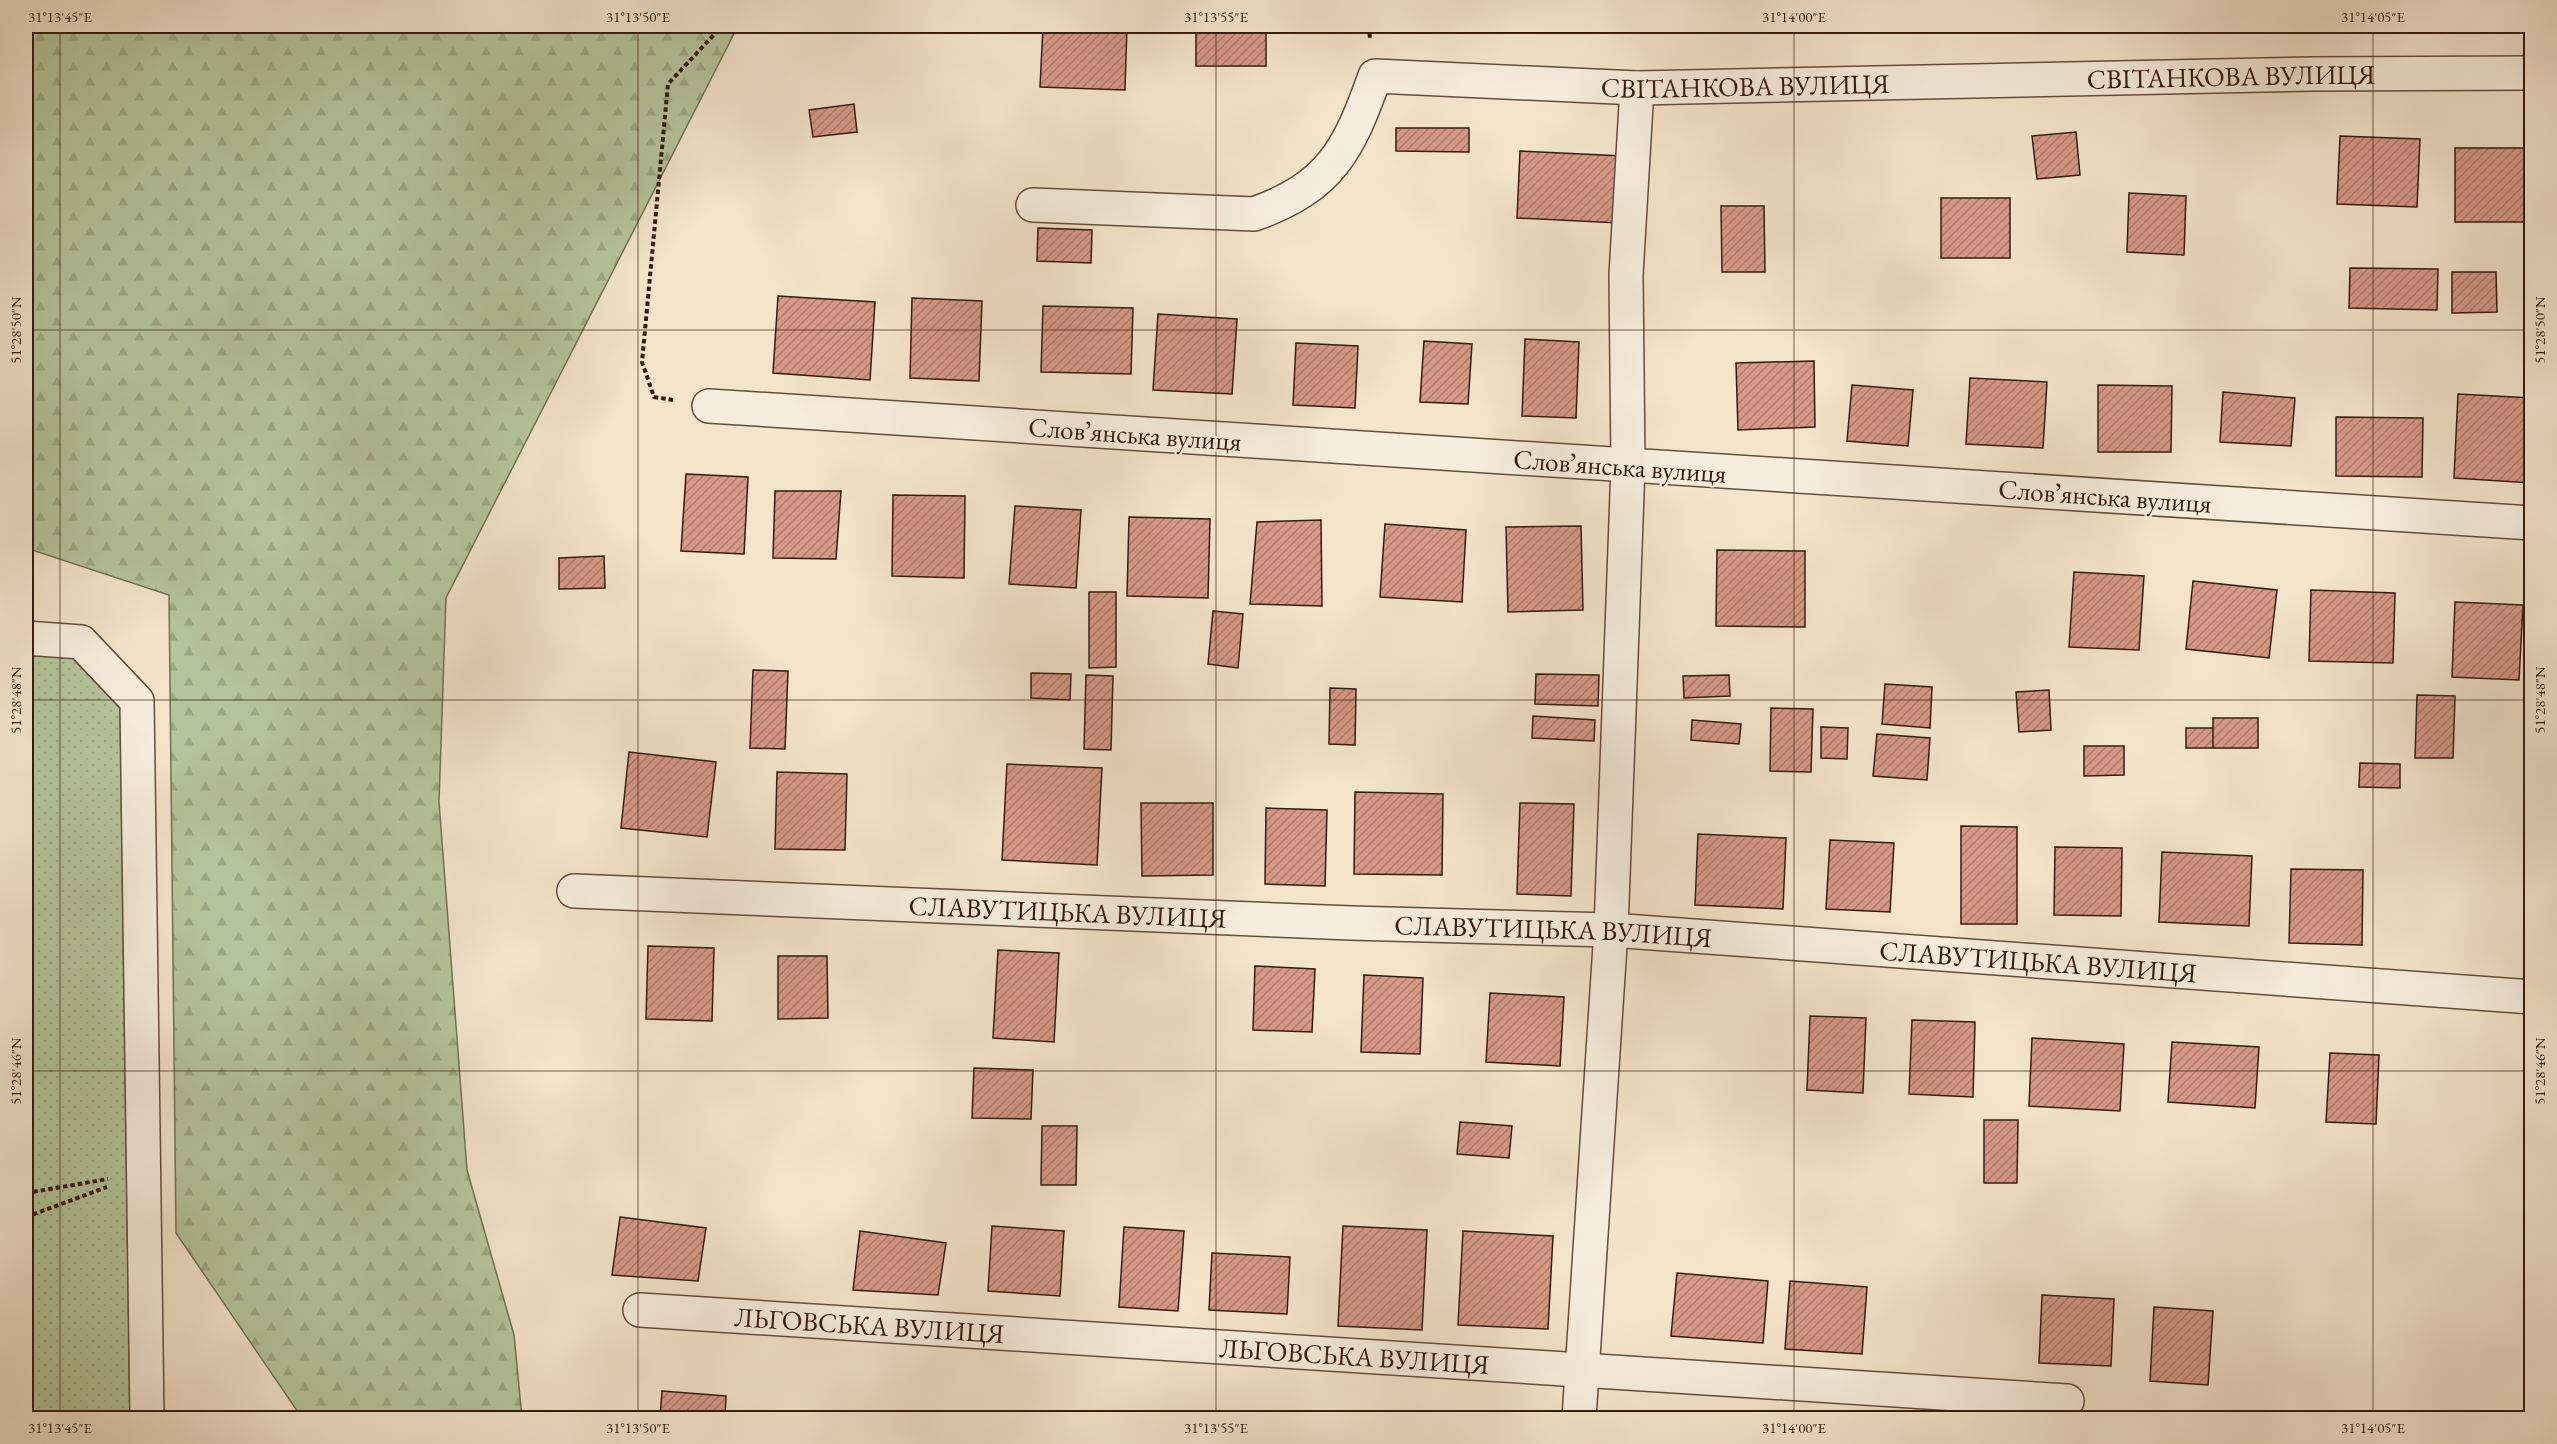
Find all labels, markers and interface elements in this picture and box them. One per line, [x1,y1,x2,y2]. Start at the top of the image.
text: 31°13'45"E [28,7,93,26]
text: 31°13'50"E [606,7,671,26]
text: 31°13'55"E [1184,7,1249,26]
text: 31°14'00"E [1762,7,1827,26]
text: 31°14'05"E [2341,7,2406,26]
street label: СВІТАНКОВА ВУЛИЦЯ [2086,56,2375,96]
street label: СВІТАНКОВА ВУЛИЦЯ [1600,65,1890,106]
text: 51°28'50"N [6,296,25,364]
text: 51°28'50"N [2530,296,2549,364]
street label: Словʼянська вулиця [1027,409,1243,459]
street label: Словʼянська вулиця [1512,441,1728,491]
street label: Словʼянська вулиця [1997,471,2213,521]
text: 51°28'48"N [6,666,25,734]
text: 51°28'48"N [2530,666,2549,734]
street label: СЛАВУТИЦЬКА ВУЛИЦЯ [908,887,1227,935]
street label: СЛАВУТИЦЬКА ВУЛИЦЯ [1394,907,1713,955]
street label: СЛАВУТИЦЬКА ВУЛИЦЯ [1878,932,2198,990]
text: 51°28'46"N [6,1037,25,1105]
text: 51°28'46"N [2530,1037,2549,1105]
street label: ЛЬГОВСЬКА ВУЛИЦЯ [733,1299,1006,1351]
street label: ЛЬГОВСЬКА ВУЛИЦЯ [1218,1329,1491,1382]
text: 31°13'45"E [28,1418,93,1437]
text: 31°13'50"E [606,1418,671,1437]
text: 31°13'55"E [1184,1418,1249,1437]
text: 31°14'00"E [1762,1418,1827,1437]
text: 31°14'05"E [2341,1418,2406,1437]

